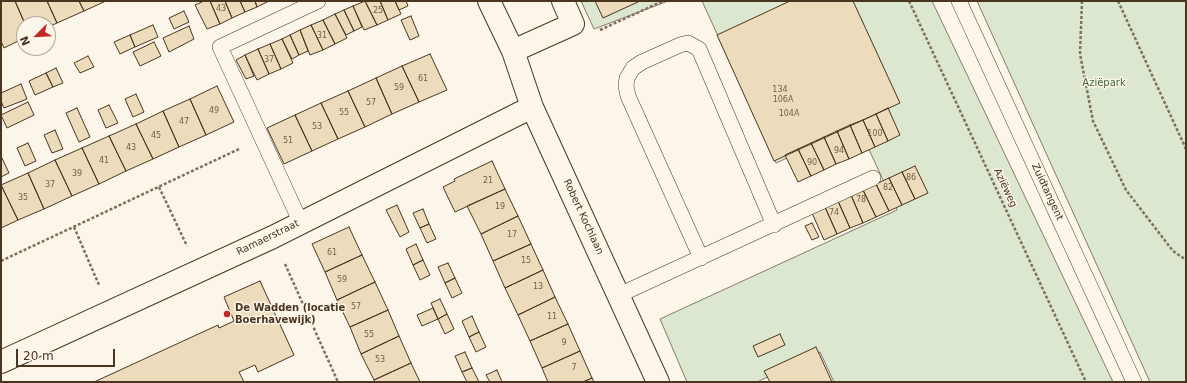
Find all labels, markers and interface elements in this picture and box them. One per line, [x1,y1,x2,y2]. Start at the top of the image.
house number: 43 [216,4,226,14]
house number: 25 [373,6,383,16]
north arrow [16,16,56,56]
house number: 31 [317,31,327,41]
text: N [18,34,33,48]
house number: 37 [264,55,274,65]
house number: 61 [418,74,428,84]
park label: Aziëpark [1082,77,1126,89]
house number: 59 [394,83,404,93]
house number: 134 [772,85,788,95]
house number: 106A [773,95,793,105]
house number: 57 [366,98,376,108]
house number: 49 [209,106,219,116]
house number: 55 [339,108,349,118]
house number: 104A [779,109,799,119]
house number: 47 [179,117,189,127]
house number: 53 [312,122,322,132]
house number: 100 [867,129,883,139]
house number: 45 [151,131,161,141]
house number: 51 [283,136,293,146]
house number: 43 [126,143,136,153]
house number: 94 [834,146,844,156]
house number: 41 [99,156,109,166]
house number: 90 [807,158,817,168]
street label: Zuidtangent [1029,162,1065,222]
street label: Aziëweg [991,167,1019,209]
house number: 39 [72,169,82,179]
house number: 86 [906,173,916,183]
house number: 21 [483,176,493,186]
street label: Robert Kochlaan [560,177,606,257]
house number: 37 [45,180,55,190]
house number: 82 [883,183,893,193]
house number: 35 [18,193,28,203]
house number: 78 [856,195,866,205]
house number: 19 [495,202,505,212]
house number: 74 [829,208,839,218]
street label: Ramaerstraat [235,218,301,258]
house number: 17 [507,230,517,240]
house number: 61 [327,248,337,258]
house number: 15 [521,256,531,266]
house number: 59 [337,275,347,285]
house number: 13 [533,282,543,292]
place label: De Wadden (locatie Boerhavewijk) [235,302,345,326]
house number: 57 [351,302,361,312]
marker: De Wadden (locatie Boerhavewijk) [222,309,232,319]
house number: 11 [547,312,557,322]
house number: 55 [364,330,374,340]
house number: 9 [561,338,567,348]
scale bar [18,341,117,367]
text: 20 m [23,349,54,363]
house number: 53 [375,355,385,365]
house number: 7 [571,363,577,373]

